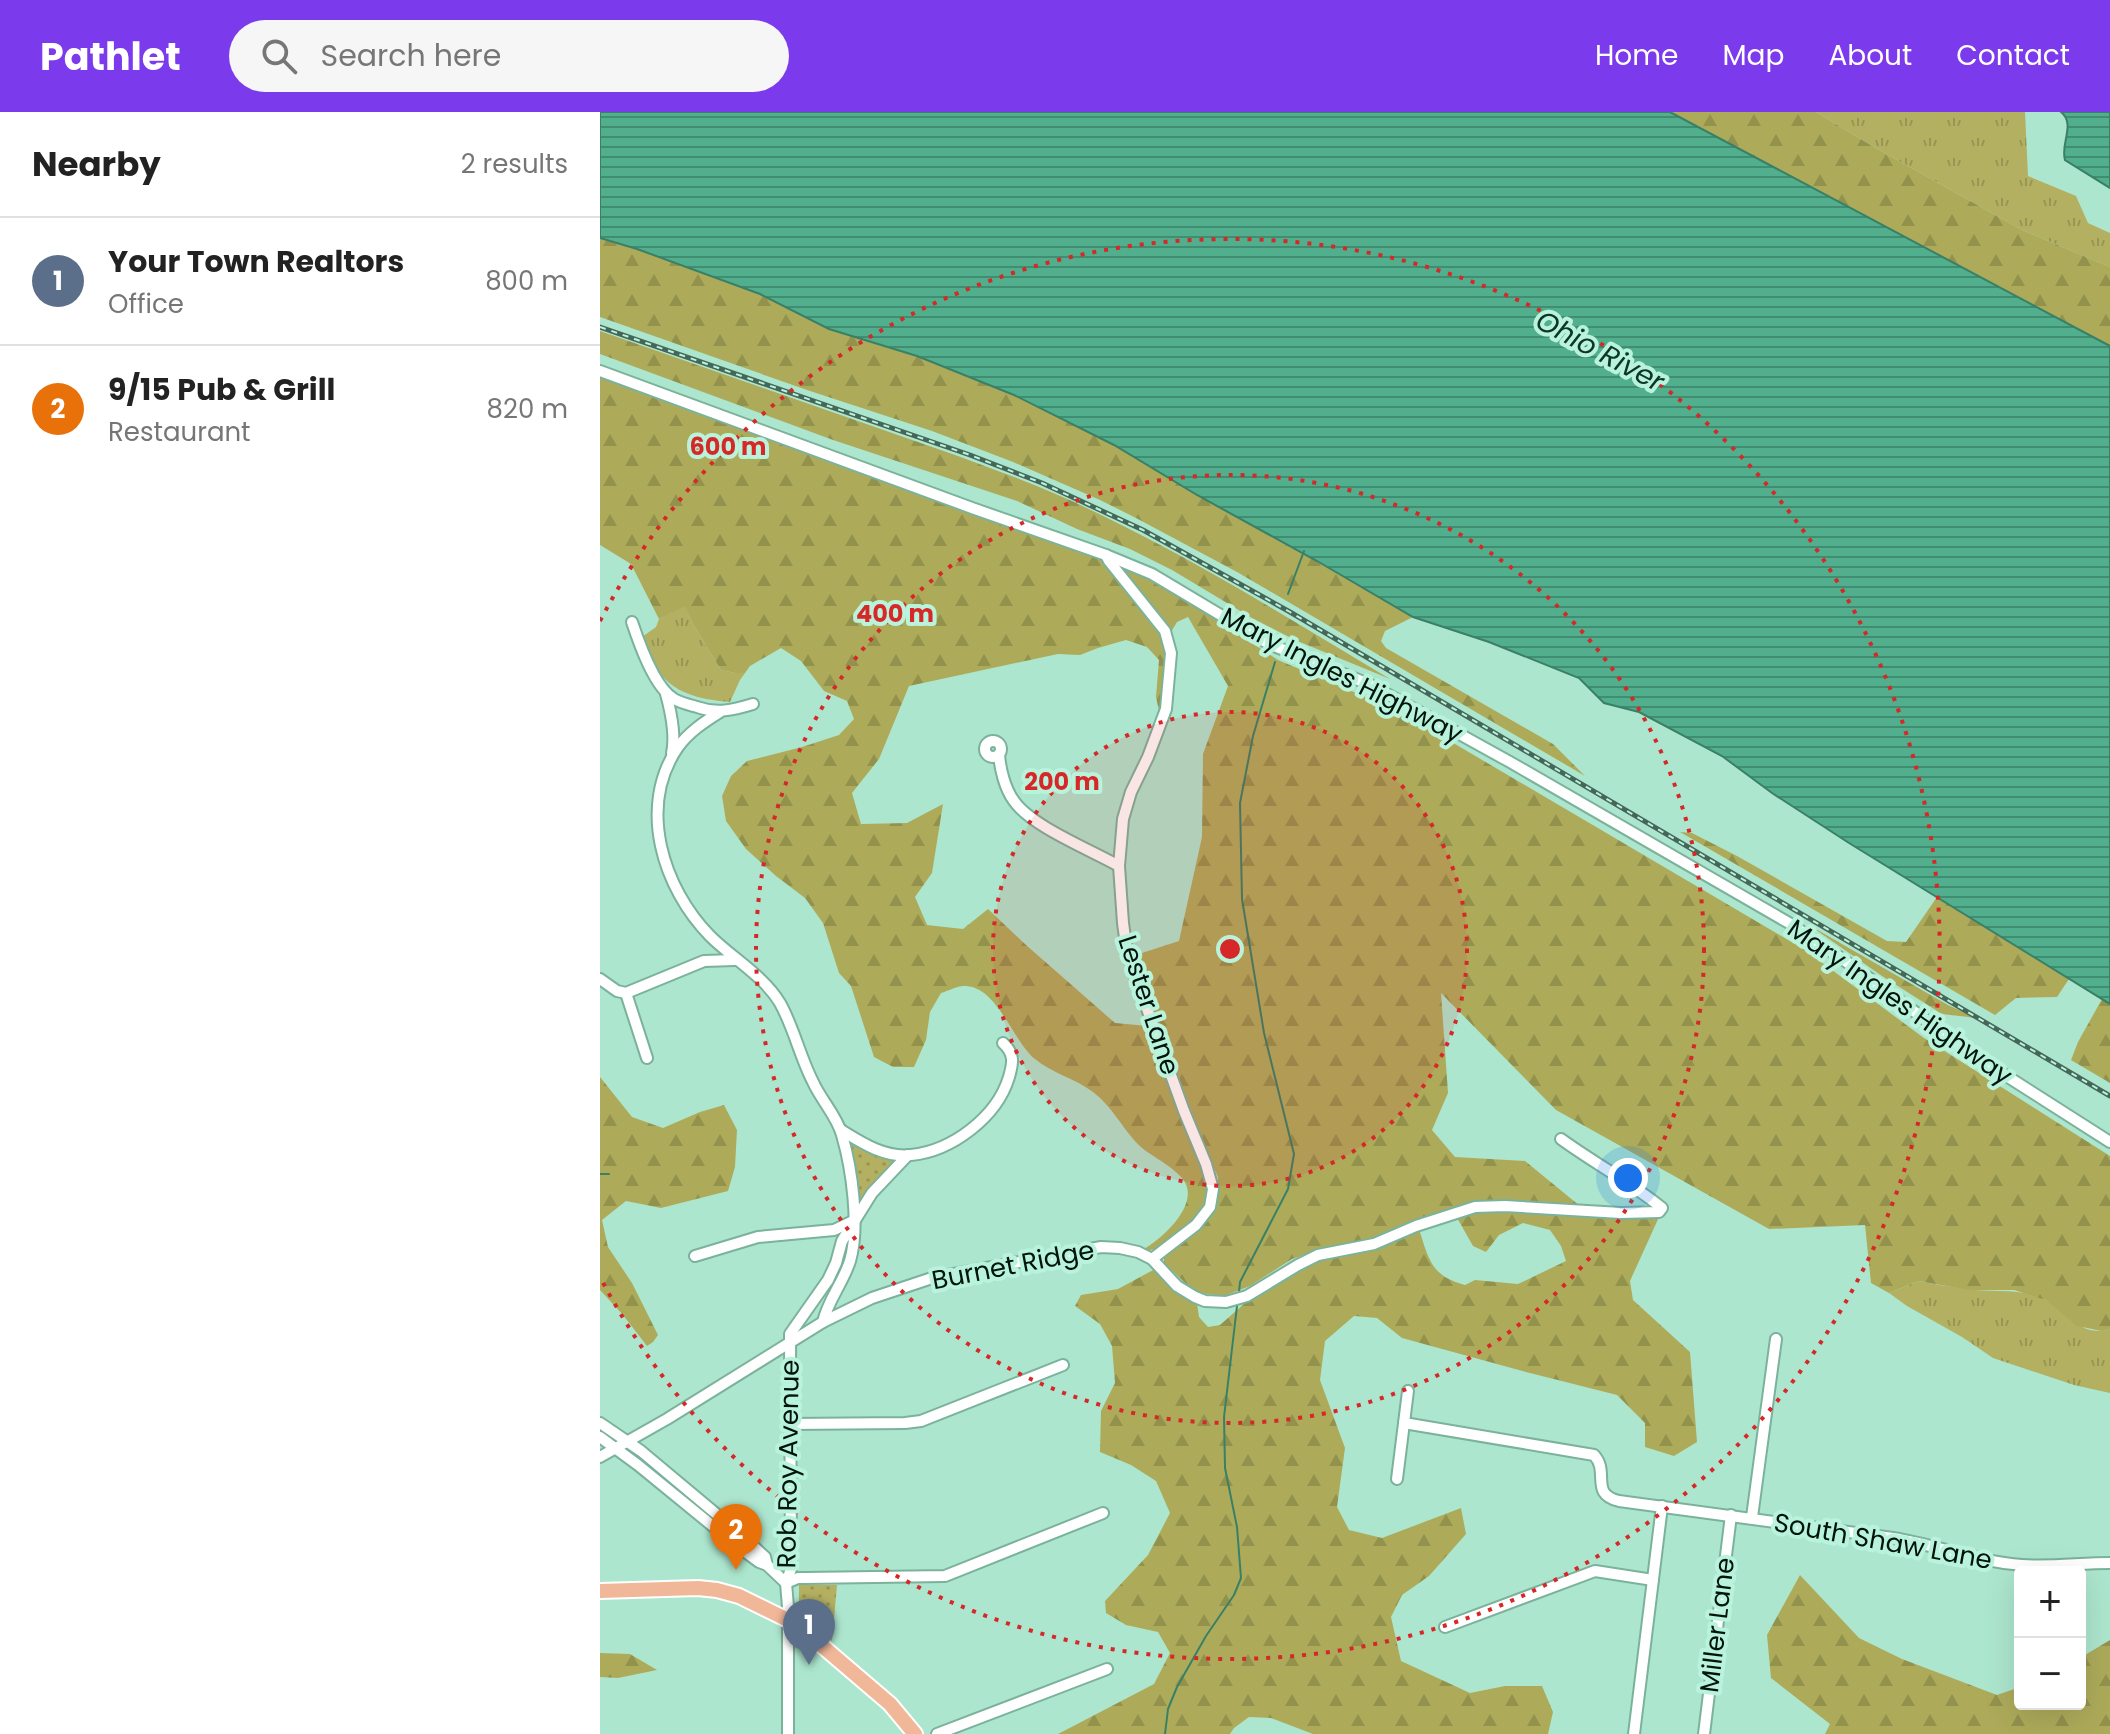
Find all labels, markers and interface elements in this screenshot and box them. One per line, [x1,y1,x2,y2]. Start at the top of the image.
search box [229,20,789,92]
text: Pathlet [40,30,181,83]
icon: search [257,34,301,78]
text: Search here [321,34,501,77]
text: Home [1595,36,1678,75]
text: Map [1722,36,1784,75]
text: About [1828,36,1912,75]
text: Contact [1956,36,2070,75]
text: Nearby [32,140,161,188]
text: 2 results [461,146,568,182]
text: Your Town Realtors [108,240,404,283]
text: 1 [53,263,63,299]
text: 800 m [485,263,568,299]
text: Office [108,286,184,322]
water label: Ohio River [1529,301,1672,401]
text: 9/15 Pub & Grill [108,368,335,411]
text: 2 [51,391,65,427]
text: 820 m [487,391,568,427]
text: Restaurant [108,414,251,450]
text: 600 m [689,430,767,463]
text: 400 m [856,597,934,630]
street label: Mary Ingles Highway [1215,598,1469,752]
text: 200 m [1024,765,1100,798]
street label: Mary Ingles Highway [1780,911,2020,1094]
street label: Lester Lane [1110,931,1188,1079]
centre of rings [1216,935,1244,963]
your location [1608,1158,1648,1198]
street label: Burnet Ridge [929,1232,1097,1298]
street label: Rob Roy Avenue [768,1359,808,1569]
pin: 2 [710,1504,762,1570]
street label: South Shaw Lane [1771,1504,1995,1578]
street label: Miller Lane [1691,1555,1743,1695]
map controls [2014,1566,2086,1710]
button: + [2014,1566,2086,1638]
pin: 1 [783,1599,835,1665]
button: − [2014,1638,2086,1710]

